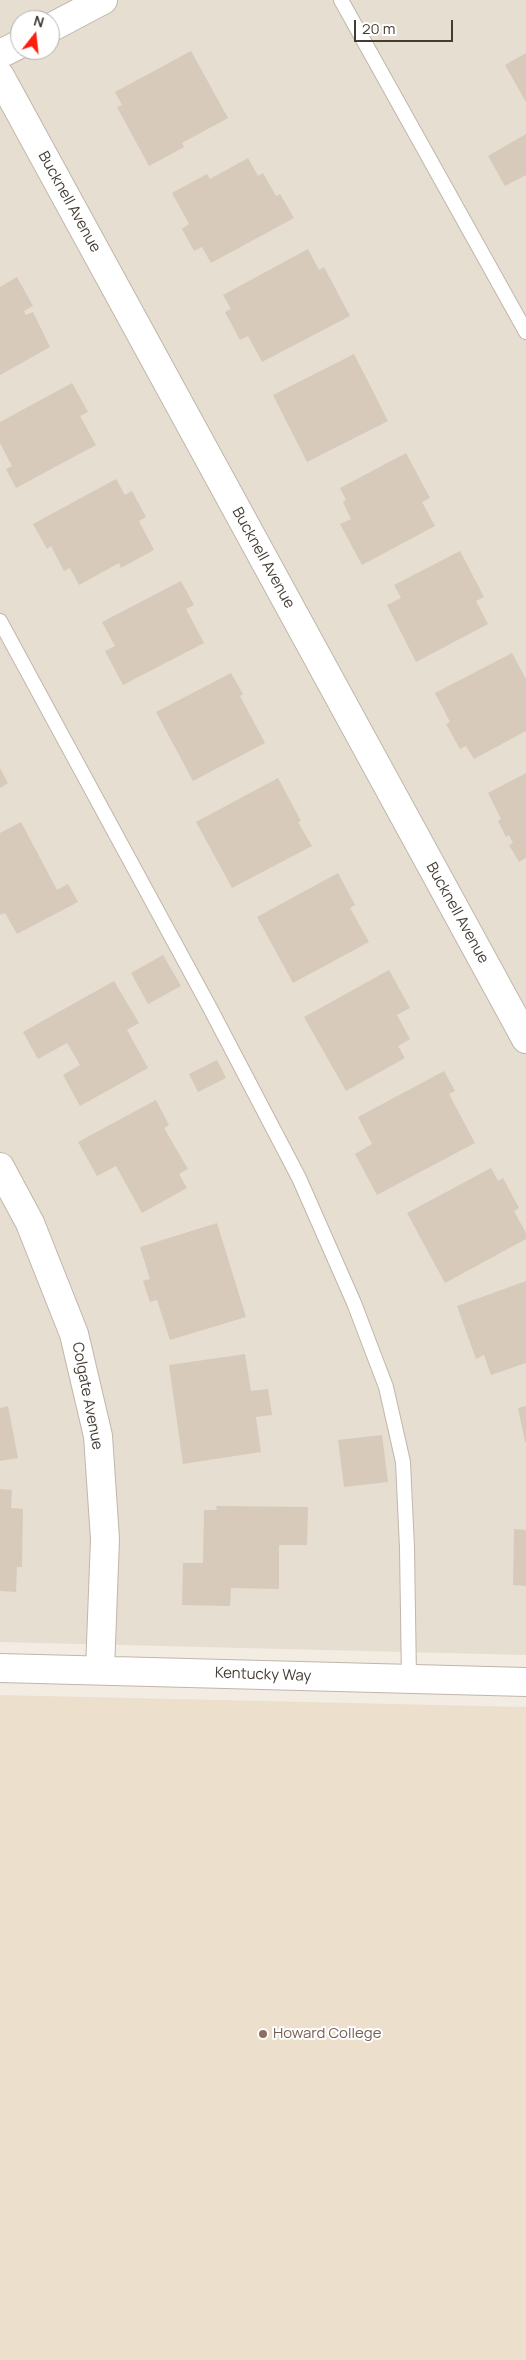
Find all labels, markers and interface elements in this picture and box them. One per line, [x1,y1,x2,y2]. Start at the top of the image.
north arrow [10,10,60,60]
scale bar [356,10,455,42]
text: N [32,11,46,32]
text: 20 m [362,18,395,39]
street label: Bucknell Avenue [34,148,104,256]
street label: Bucknell Avenue [228,504,298,612]
street label: Bucknell Avenue [422,859,492,967]
street label: Colgate Avenue [68,1341,106,1451]
street label: Kentucky Way [214,1664,312,1686]
place label: Howard College [273,2025,381,2043]
marker: Howard College [257,2028,269,2040]

